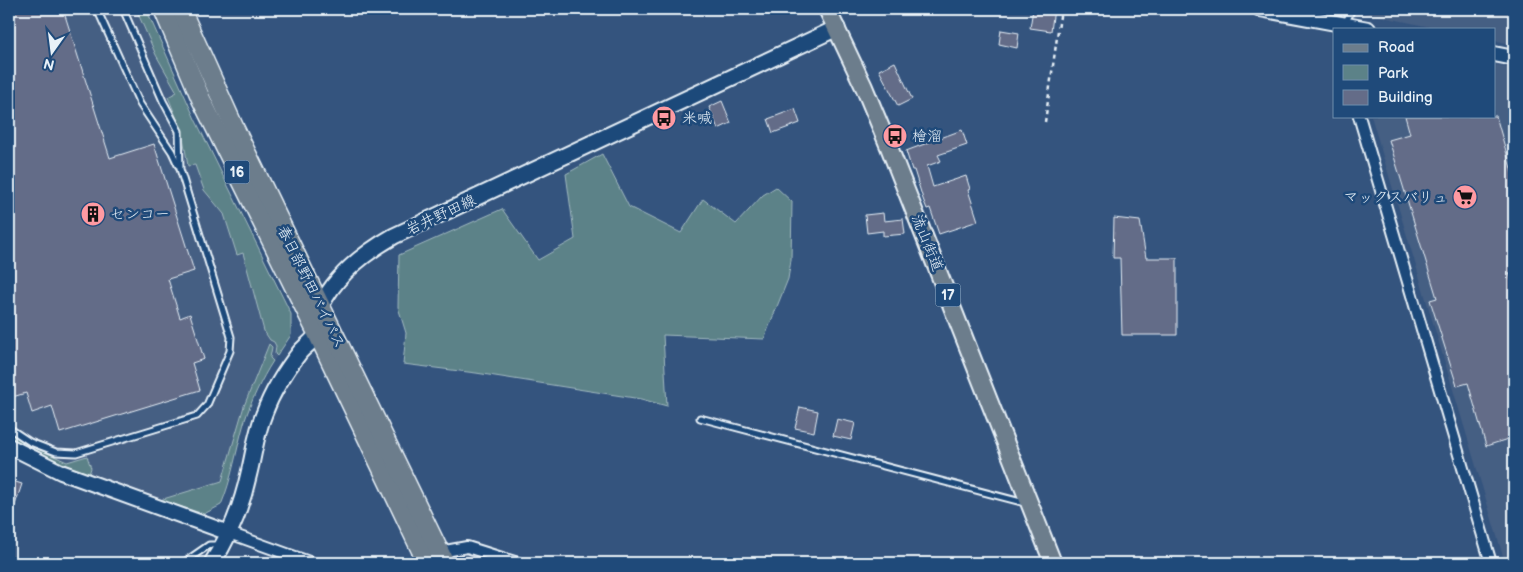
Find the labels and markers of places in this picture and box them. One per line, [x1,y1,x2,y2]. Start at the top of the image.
bus stop icon: 米喊 [651,105,677,131]
place label: 米喊 [682,109,712,128]
bus stop icon: 檜溜 [882,123,908,149]
place label: 檜溜 [912,127,942,146]
supermarket icon: マックスバリュ [1452,184,1478,210]
place label: マックスバリュ [1343,188,1448,207]
building icon: センコー [80,201,106,227]
place label: センコー [110,205,170,224]

